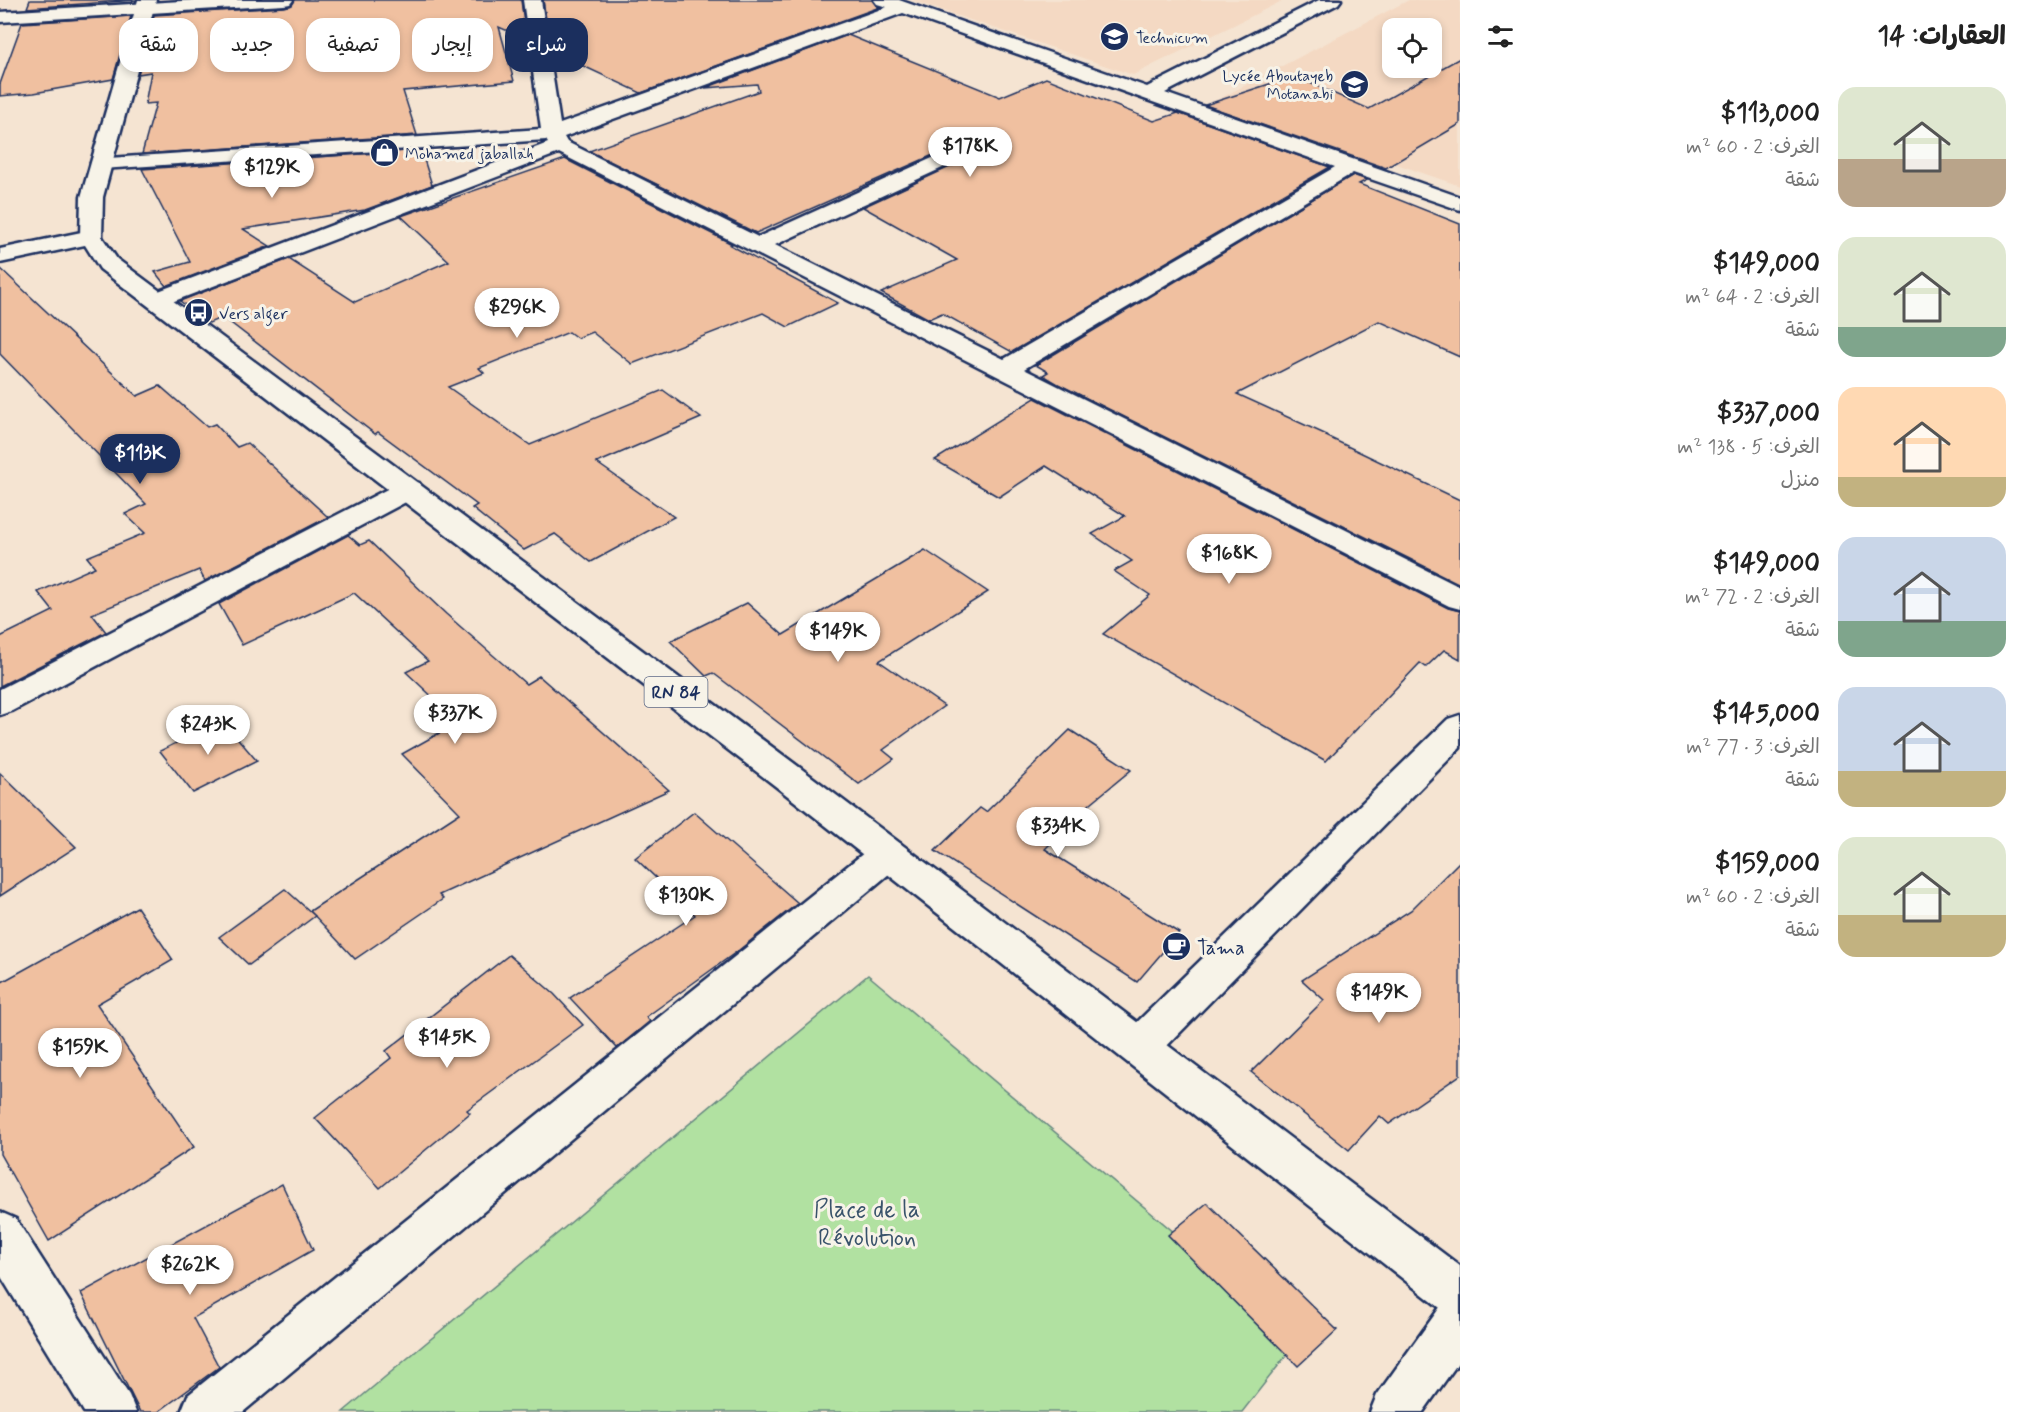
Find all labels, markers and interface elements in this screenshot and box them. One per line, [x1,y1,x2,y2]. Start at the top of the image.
chip: شقة [119,18,198,72]
chip: جديد [210,18,294,72]
chip: تصفية [306,18,400,72]
chip: إيجار [412,18,493,72]
chip: شراء [505,18,588,72]
map controls [1382,18,1442,78]
button: locate [1382,18,1442,78]
icon: filters [1484,20,1517,53]
text: العقارات: 14 [1878,20,2006,54]
school or university icon: Technicum [1099,21,1131,53]
place label: Technicum [1136,28,1208,49]
place label: Lycée Aboutayeb Motanabi [1222,66,1333,105]
school or university icon: Lycée Aboutayeb Motanabi [1338,68,1370,100]
text: $113,000 [1721,97,1820,131]
icon: home [1886,111,1958,183]
pin: $178K [928,127,1012,178]
text: $178K [942,133,998,160]
text: الغرف: 2 · 60 m² [1686,134,1820,161]
shop icon: Mohamed jaballah [368,137,400,169]
place label: Mohamed jaballah [405,144,534,165]
pin: $129K [230,148,314,199]
text: $129K [244,154,300,181]
text: شقة [1785,167,1820,194]
text: $149,000 [1713,247,1820,281]
icon: home [1886,261,1958,333]
text: الغرف: 2 · 64 m² [1685,284,1820,311]
pin: $296K [475,288,559,339]
text: $296K [488,294,546,321]
bus stop icon: Vers alger [182,297,214,329]
place label: Vers alger [219,304,288,326]
text: شقة [1785,317,1820,344]
text: $337,000 [1717,397,1820,431]
icon: home [1886,411,1958,483]
pin: $113K [98,434,182,485]
text: الغرف: 5 · 138 m² [1677,434,1820,461]
text: $113K [114,440,166,467]
text: منزل [1781,467,1820,494]
pin: $168K [1187,534,1271,585]
text: $168K [1201,540,1257,567]
text: $149,000 [1713,547,1820,581]
icon: home [1886,561,1958,633]
text: الغرف: 2 · 72 m² [1685,584,1820,611]
pin: $149K [796,612,880,663]
text: شقة [1785,617,1820,644]
text: $149K [809,618,867,645]
road number: RN 84 [644,677,708,707]
pin: $337K [413,694,497,745]
text: $145,000 [1712,697,1820,731]
text: $337K [428,700,482,727]
pin: $243K [166,705,250,756]
text: $243K [180,711,236,738]
icon: home [1886,711,1958,783]
text: الغرف: 3 · 77 m² [1686,734,1820,761]
text: شقة [1785,767,1820,794]
pin: $334K [1016,807,1100,858]
text: $334K [1030,813,1086,840]
text: $159,000 [1715,847,1820,881]
icon: home [1886,861,1958,933]
pin: $130K [644,876,728,927]
text: $130K [658,882,714,909]
text: الغرف: 2 · 60 m² [1686,884,1820,911]
text: شقة [1785,917,1820,944]
cafe icon: Tama [1160,931,1192,963]
place label: Tama [1197,935,1245,962]
pin: $149K [1337,973,1421,1024]
text: $149K [1350,979,1408,1006]
pin: $145K [405,1018,489,1069]
text: $145K [418,1024,476,1051]
pin: $159K [38,1028,122,1079]
text: $159K [52,1034,108,1061]
park label: Place de la Révolution [814,1195,920,1254]
pin: $262K [148,1245,232,1296]
text: $262K [161,1251,219,1278]

